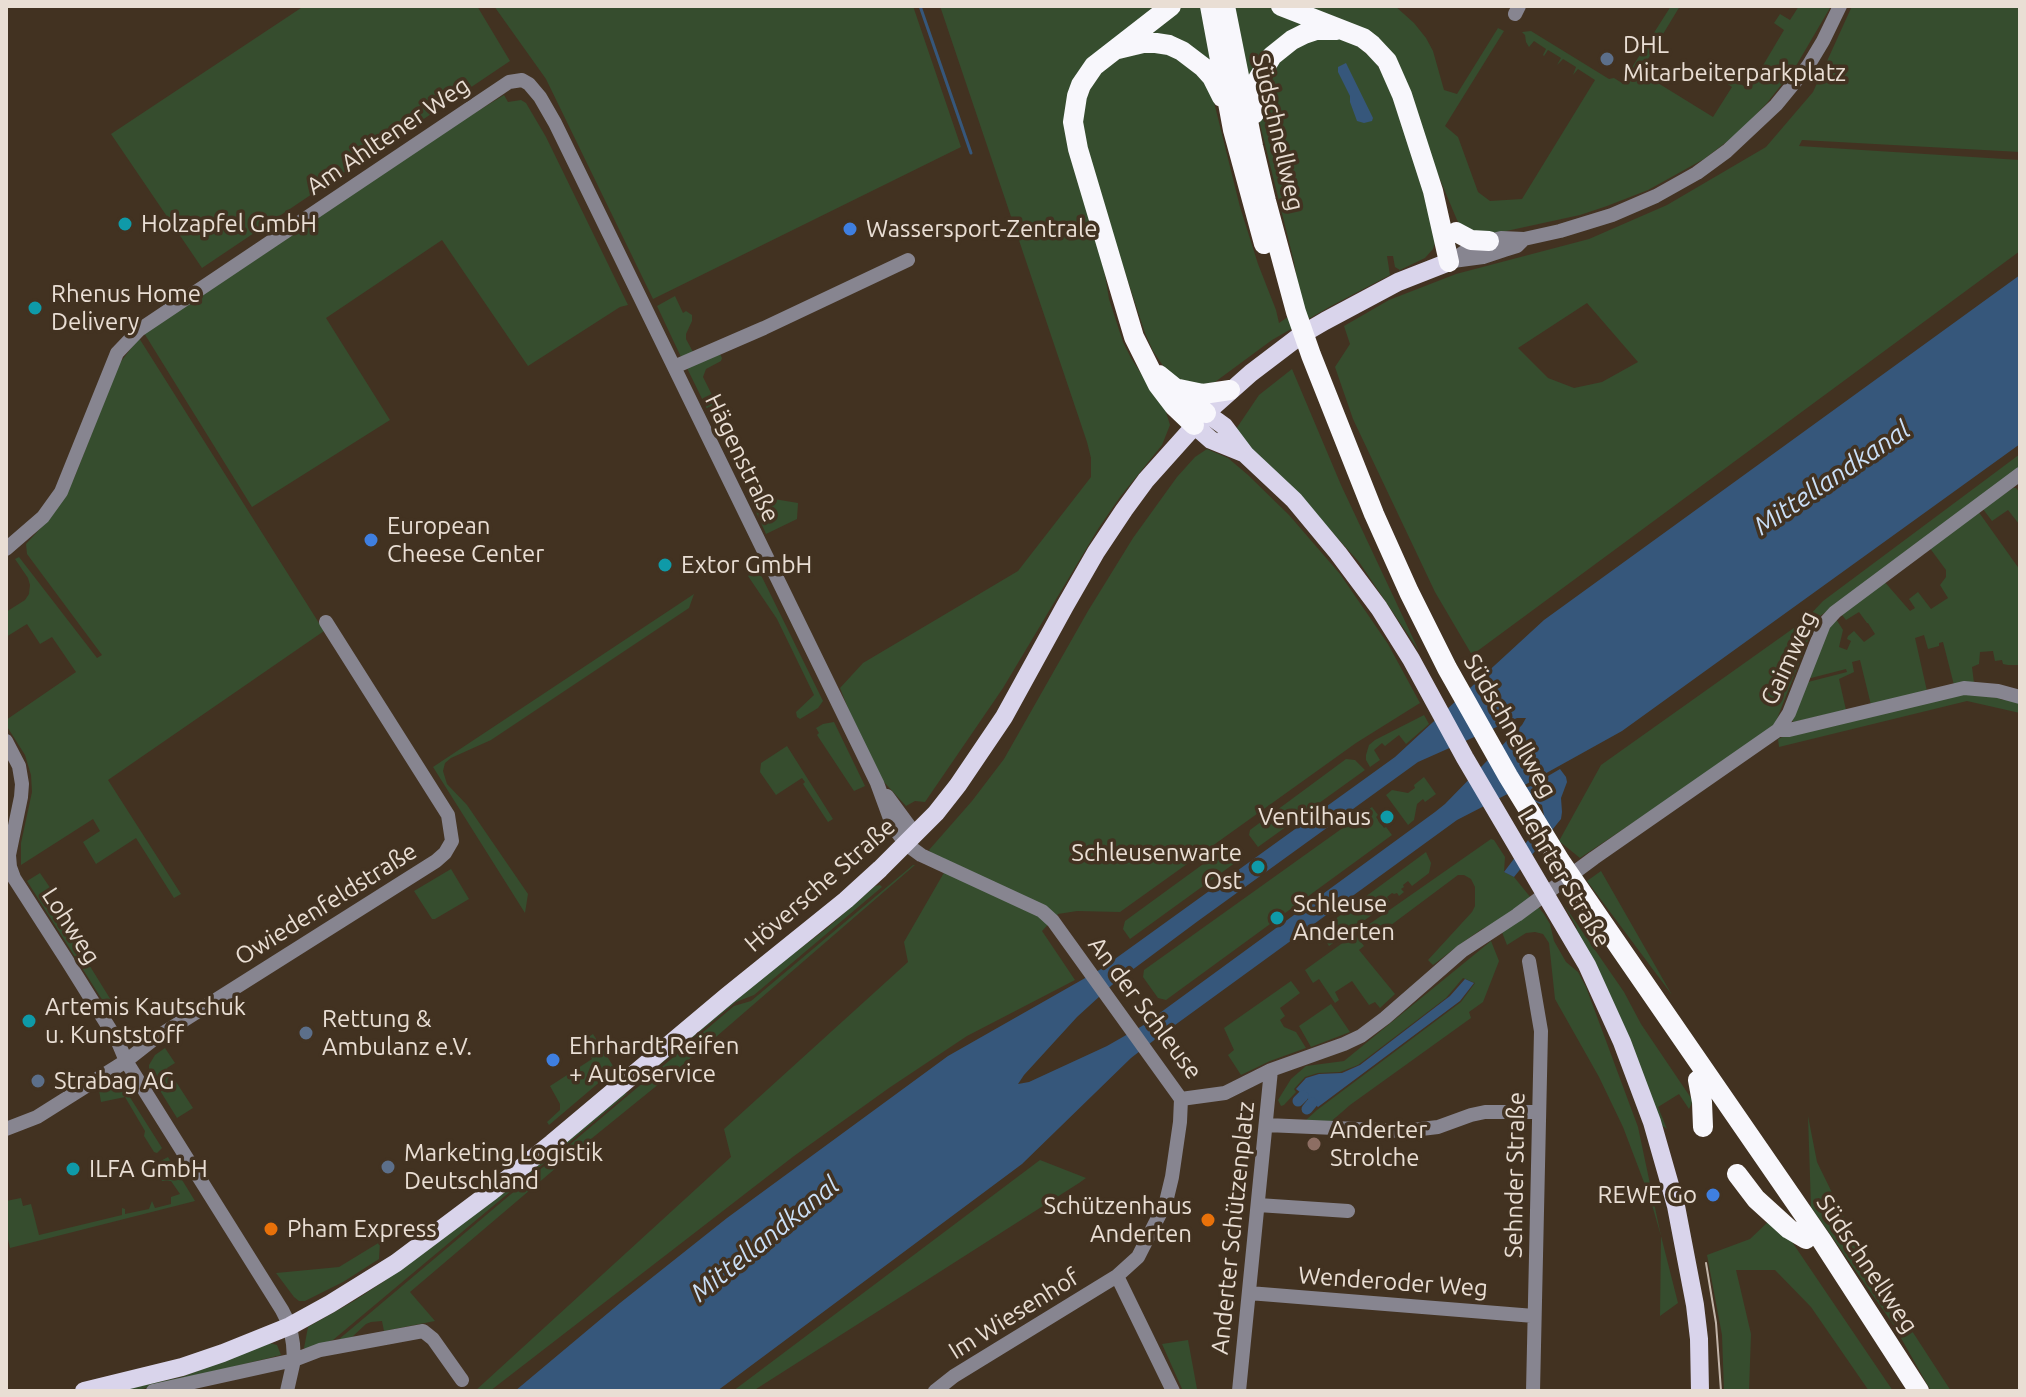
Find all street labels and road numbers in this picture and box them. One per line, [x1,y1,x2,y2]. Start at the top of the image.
street label: Südschnellweg [1246,50,1310,214]
street label: Am Ahltener Weg [301,71,475,201]
street label: Hägenstraße [699,389,785,527]
street label: Gaimweg [1755,606,1823,710]
street label: Südschnellweg [1457,649,1563,803]
street label: Lehrter Straße [1511,803,1617,953]
street label: Höversche Straße [739,812,901,958]
street label: Owiedenfeldstraße [230,836,422,972]
street label: Lohweg [36,882,106,970]
street label: An der Schleuse [1082,931,1208,1085]
street label: Sehnder Straße [1499,1092,1531,1258]
street label: Anderter Schützenplatz [1205,1100,1261,1356]
street label: Südschnellweg [1810,1189,1924,1339]
street label: Wenderoder Weg [1297,1261,1489,1303]
street label: Im Wiesenhof [943,1262,1085,1366]

